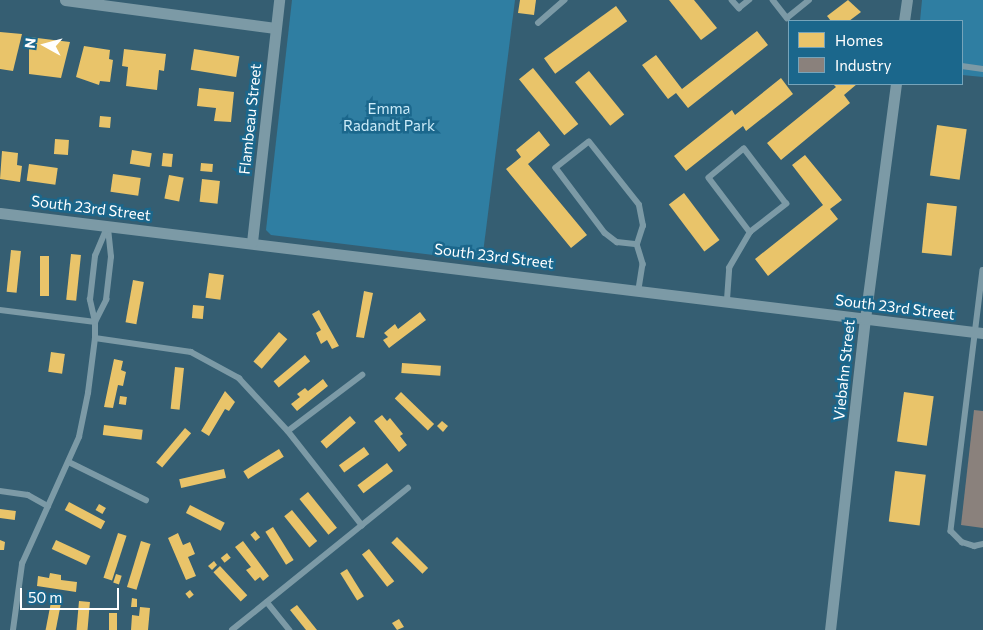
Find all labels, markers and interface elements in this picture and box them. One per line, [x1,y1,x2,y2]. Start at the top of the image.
north arrow [20,20,70,70]
legend [788,20,963,85]
text: Homes [835,31,883,49]
text: N [21,37,39,49]
text: Industry [835,56,892,74]
street label: Flambeau Street [235,63,265,175]
park label: Emma Radandt Park [343,99,435,134]
street label: South 23rd Street [30,192,152,224]
street label: South 23rd Street [433,240,555,272]
street label: South 23rd Street [834,291,956,323]
street label: Viebahn Street [830,319,858,421]
scale bar [22,578,121,610]
text: 50 m [28,588,62,606]

